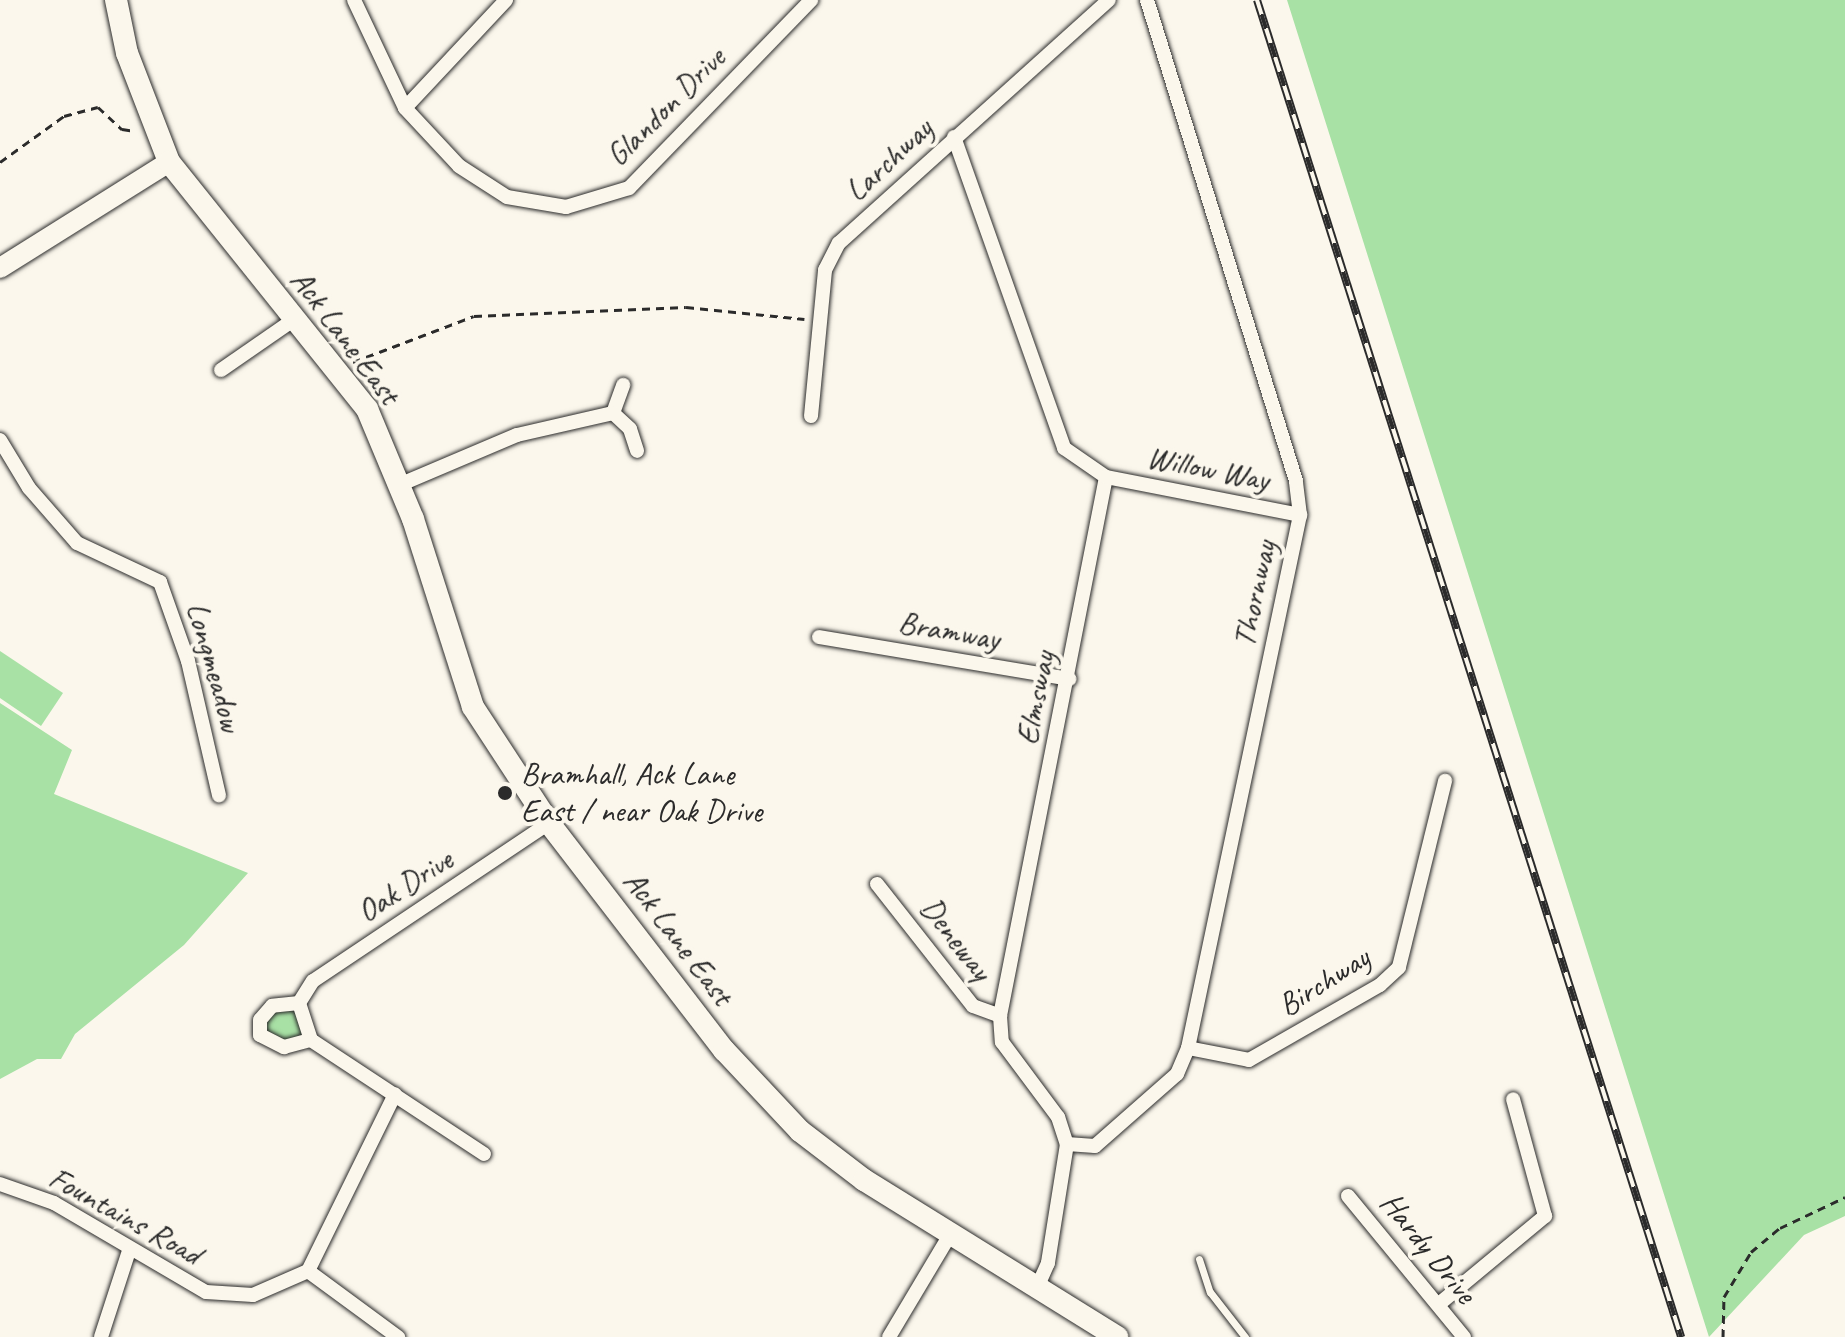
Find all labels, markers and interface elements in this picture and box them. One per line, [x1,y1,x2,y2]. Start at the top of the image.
street label: Glandon Drive [598,39,734,175]
street label: Larchway [837,110,941,210]
street label: Ack Lane East [282,262,408,412]
street label: Willow Way [1144,438,1272,500]
street label: Thornway [1225,537,1285,651]
street label: Longmeadow [177,598,251,736]
street label: Bramway [896,603,1002,659]
street label: Elmsway [1008,648,1064,748]
place label: Bramhall, Ack Lane East / near Oak Drive [521,756,763,831]
marker: Bramhall, Ack Lane East / near Oak Drive [496,784,514,802]
street label: Oak Drive [350,841,460,931]
street label: Ack Lane East [615,863,741,1013]
street label: Deneway [912,890,1000,988]
street label: Birchway [1271,939,1377,1025]
street label: Fountains Road [42,1159,208,1273]
street label: Hardy Drive [1371,1185,1485,1311]

